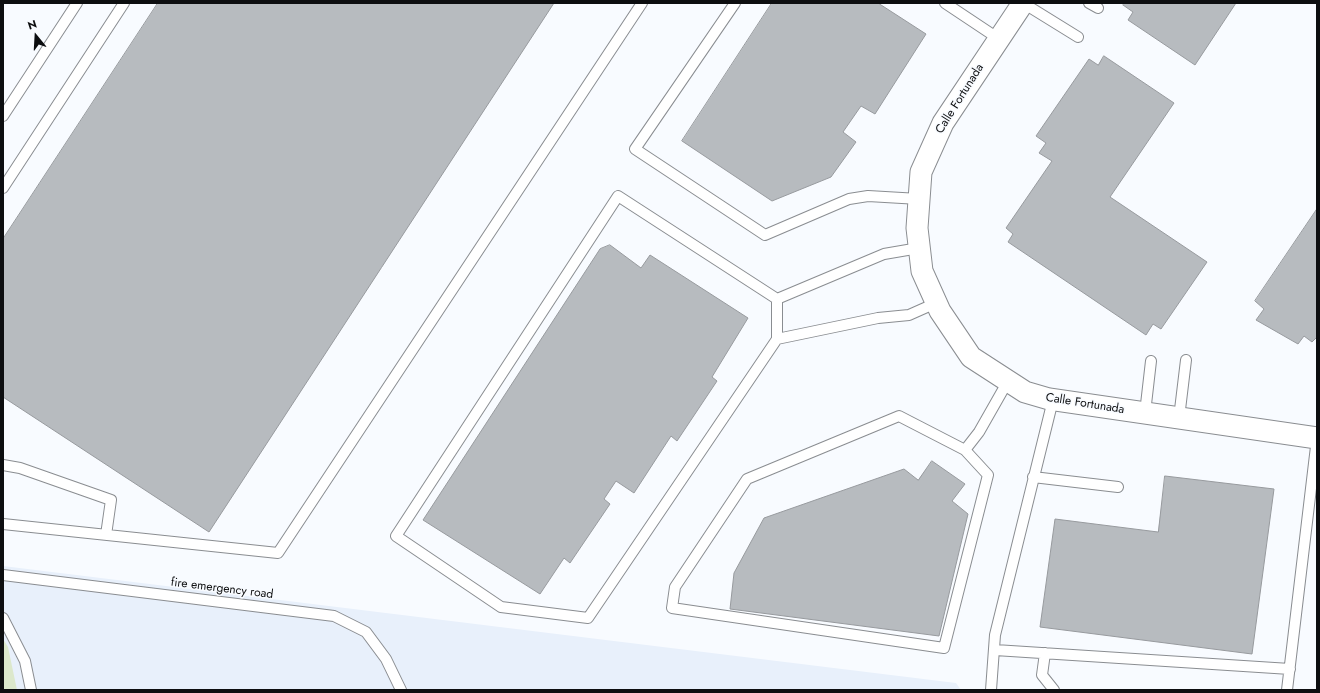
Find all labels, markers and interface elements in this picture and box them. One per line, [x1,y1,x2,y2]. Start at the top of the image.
north arrow [16,16,56,56]
text: N [26,16,39,34]
street label: Calle Fortunada [933,61,987,137]
street label: Calle Fortunada [1045,391,1125,417]
street label: fire emergency road [170,576,274,602]

